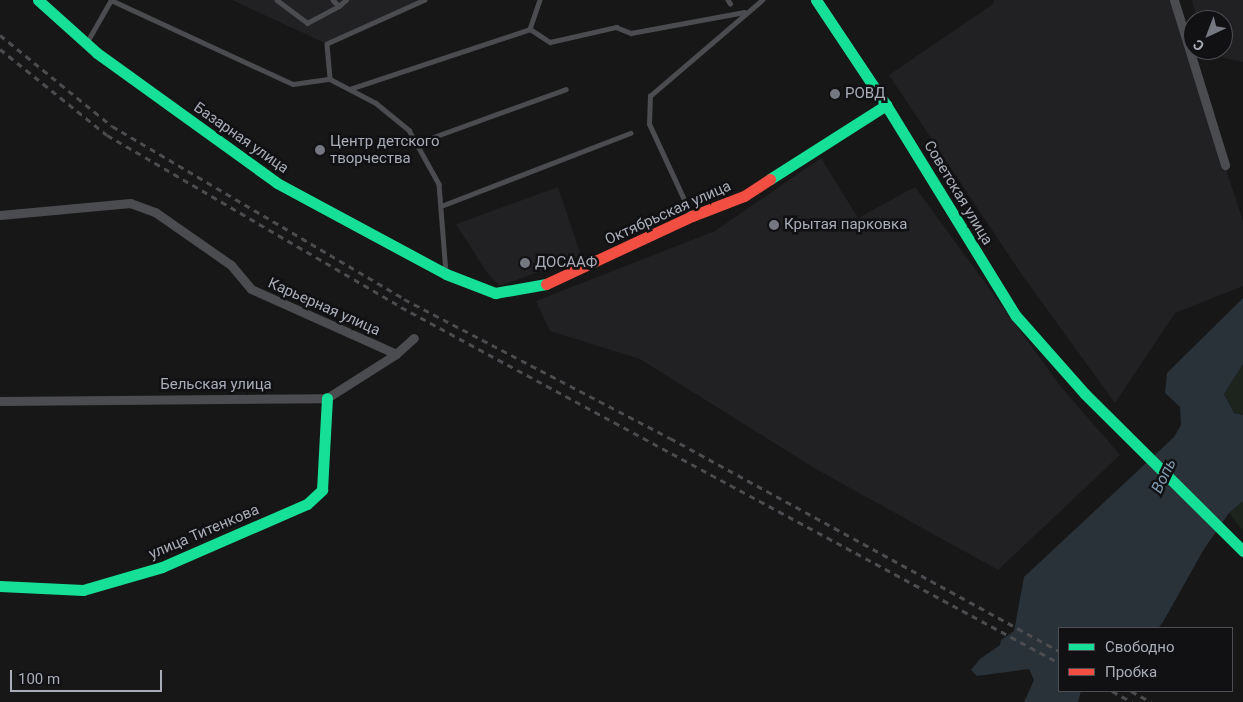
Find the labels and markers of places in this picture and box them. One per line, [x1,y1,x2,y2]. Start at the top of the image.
place label: РОВД [845,85,885,103]
marker: РОВД [829,88,841,100]
place label: Центр детского творчества [330,132,440,167]
marker: Центр детского творчества [314,144,326,156]
place label: Крытая парковка [784,216,907,234]
marker: Крытая парковка [768,219,780,231]
place label: ДОСААФ [535,254,597,272]
marker: ДОСААФ [519,257,531,269]

